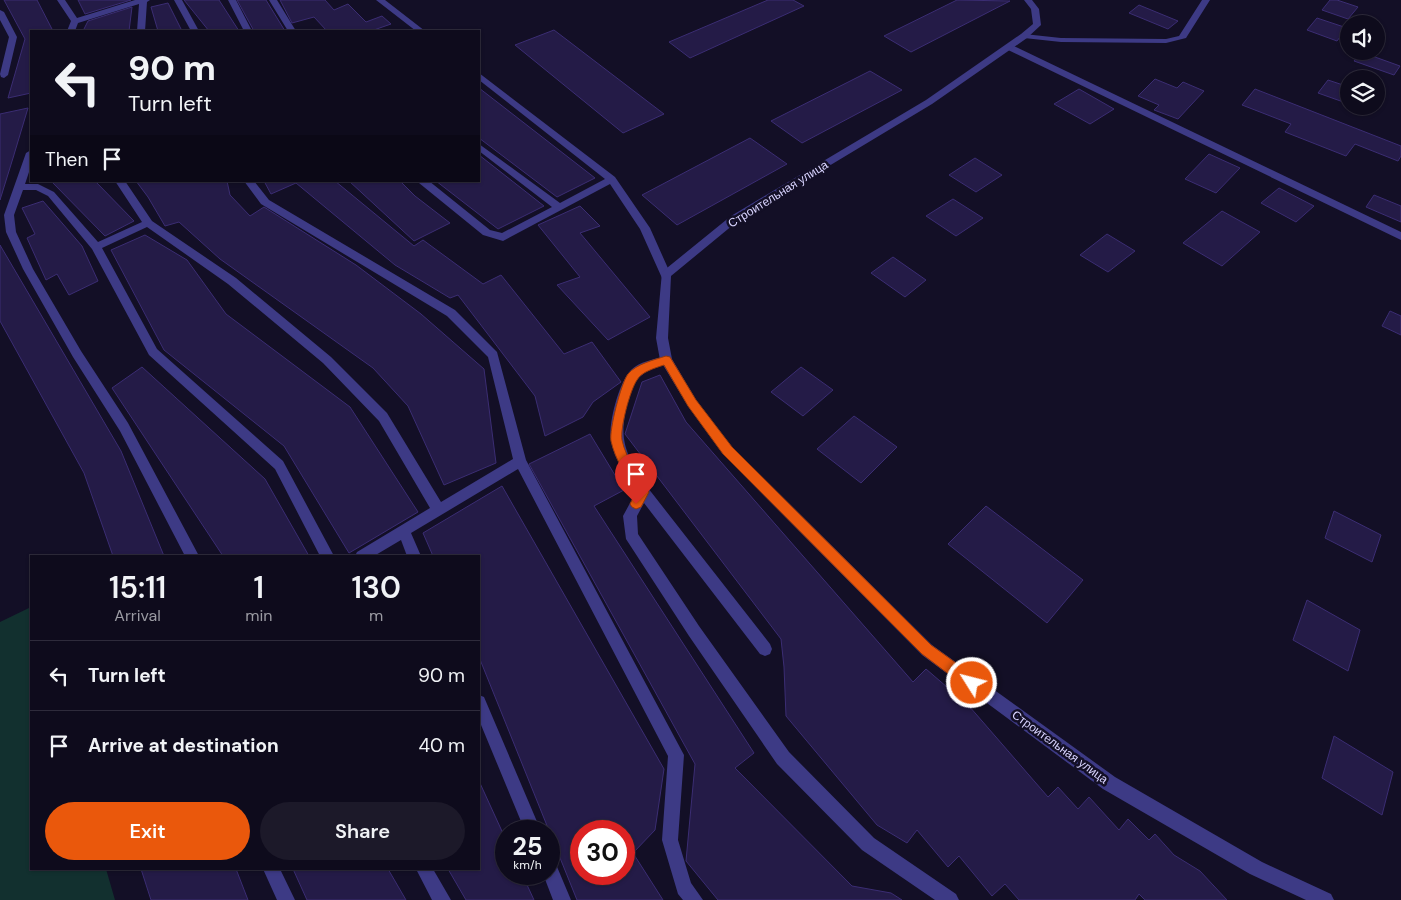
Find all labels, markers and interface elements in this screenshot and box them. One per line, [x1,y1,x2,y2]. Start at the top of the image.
map controls [1340,15,1385,115]
button: sound [1340,15,1385,60]
text: 90 m [128,45,216,91]
icon: left [45,50,110,115]
button: layers [1340,70,1385,115]
text: Turn left [128,89,212,118]
icon: arrive [98,145,126,173]
text: Then [45,147,88,172]
street label: Строительная улица [725,157,831,231]
pin [615,453,657,504]
icon: arrive [622,460,650,488]
text: 15:11 [109,568,166,607]
text: 1 [254,568,264,607]
text: 130 [352,568,401,607]
text: Arrival [114,605,161,626]
text: min [245,605,272,626]
text: m [369,605,383,626]
position arrow [945,656,997,708]
icon: left [45,662,73,690]
text: Turn left [88,663,166,688]
text: 90 m [418,663,465,688]
street label: Строительная улица [1009,707,1112,787]
icon: arrive [45,732,73,760]
text: Arrive at destination [88,733,279,758]
text: 40 m [418,733,465,758]
button: Exit [45,802,250,860]
button: Share [260,802,465,860]
speed limit sign: 30 [570,820,635,885]
text: 25 [513,830,542,863]
text: km/h [513,857,542,873]

